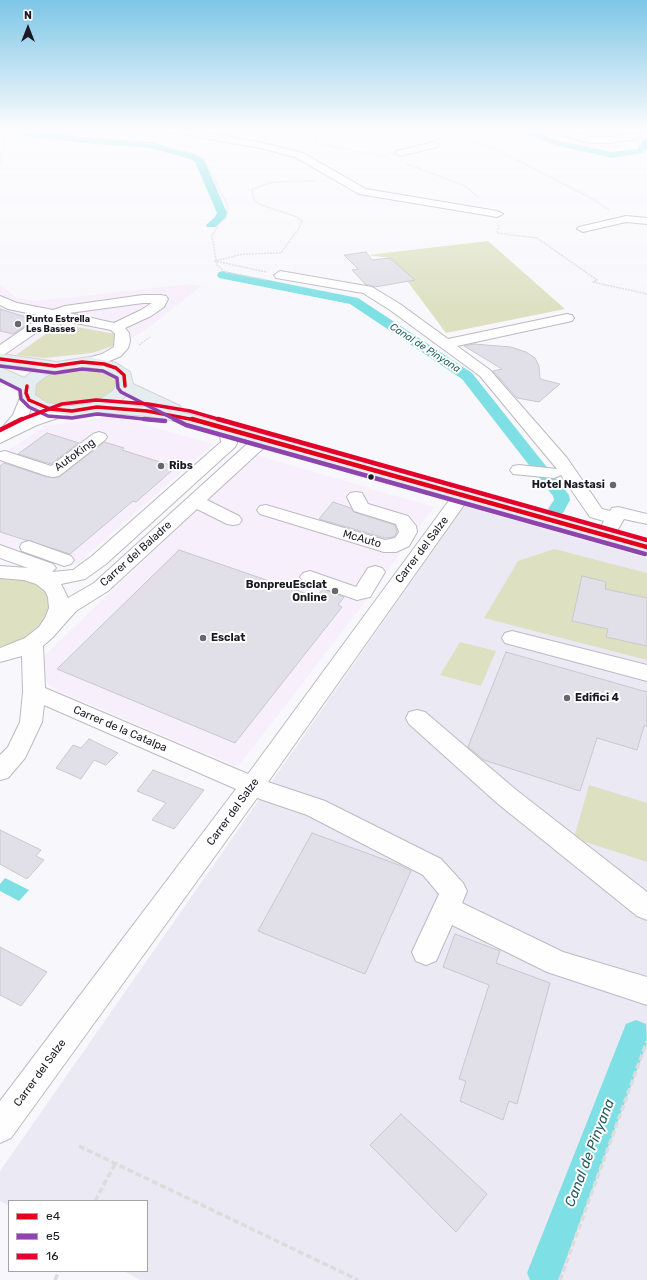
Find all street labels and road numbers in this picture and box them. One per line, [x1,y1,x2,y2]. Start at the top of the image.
street label: AutoKing [52,436,98,474]
street label: Carrer del Salze [393,514,451,586]
street label: Carrer del Baladre [98,518,174,590]
street label: McAuto [341,527,383,551]
street label: Carrer de la Catalpa [71,703,169,755]
street label: Carrer del Salze [204,776,262,848]
street label: Carrer del Salze [11,1037,69,1109]

